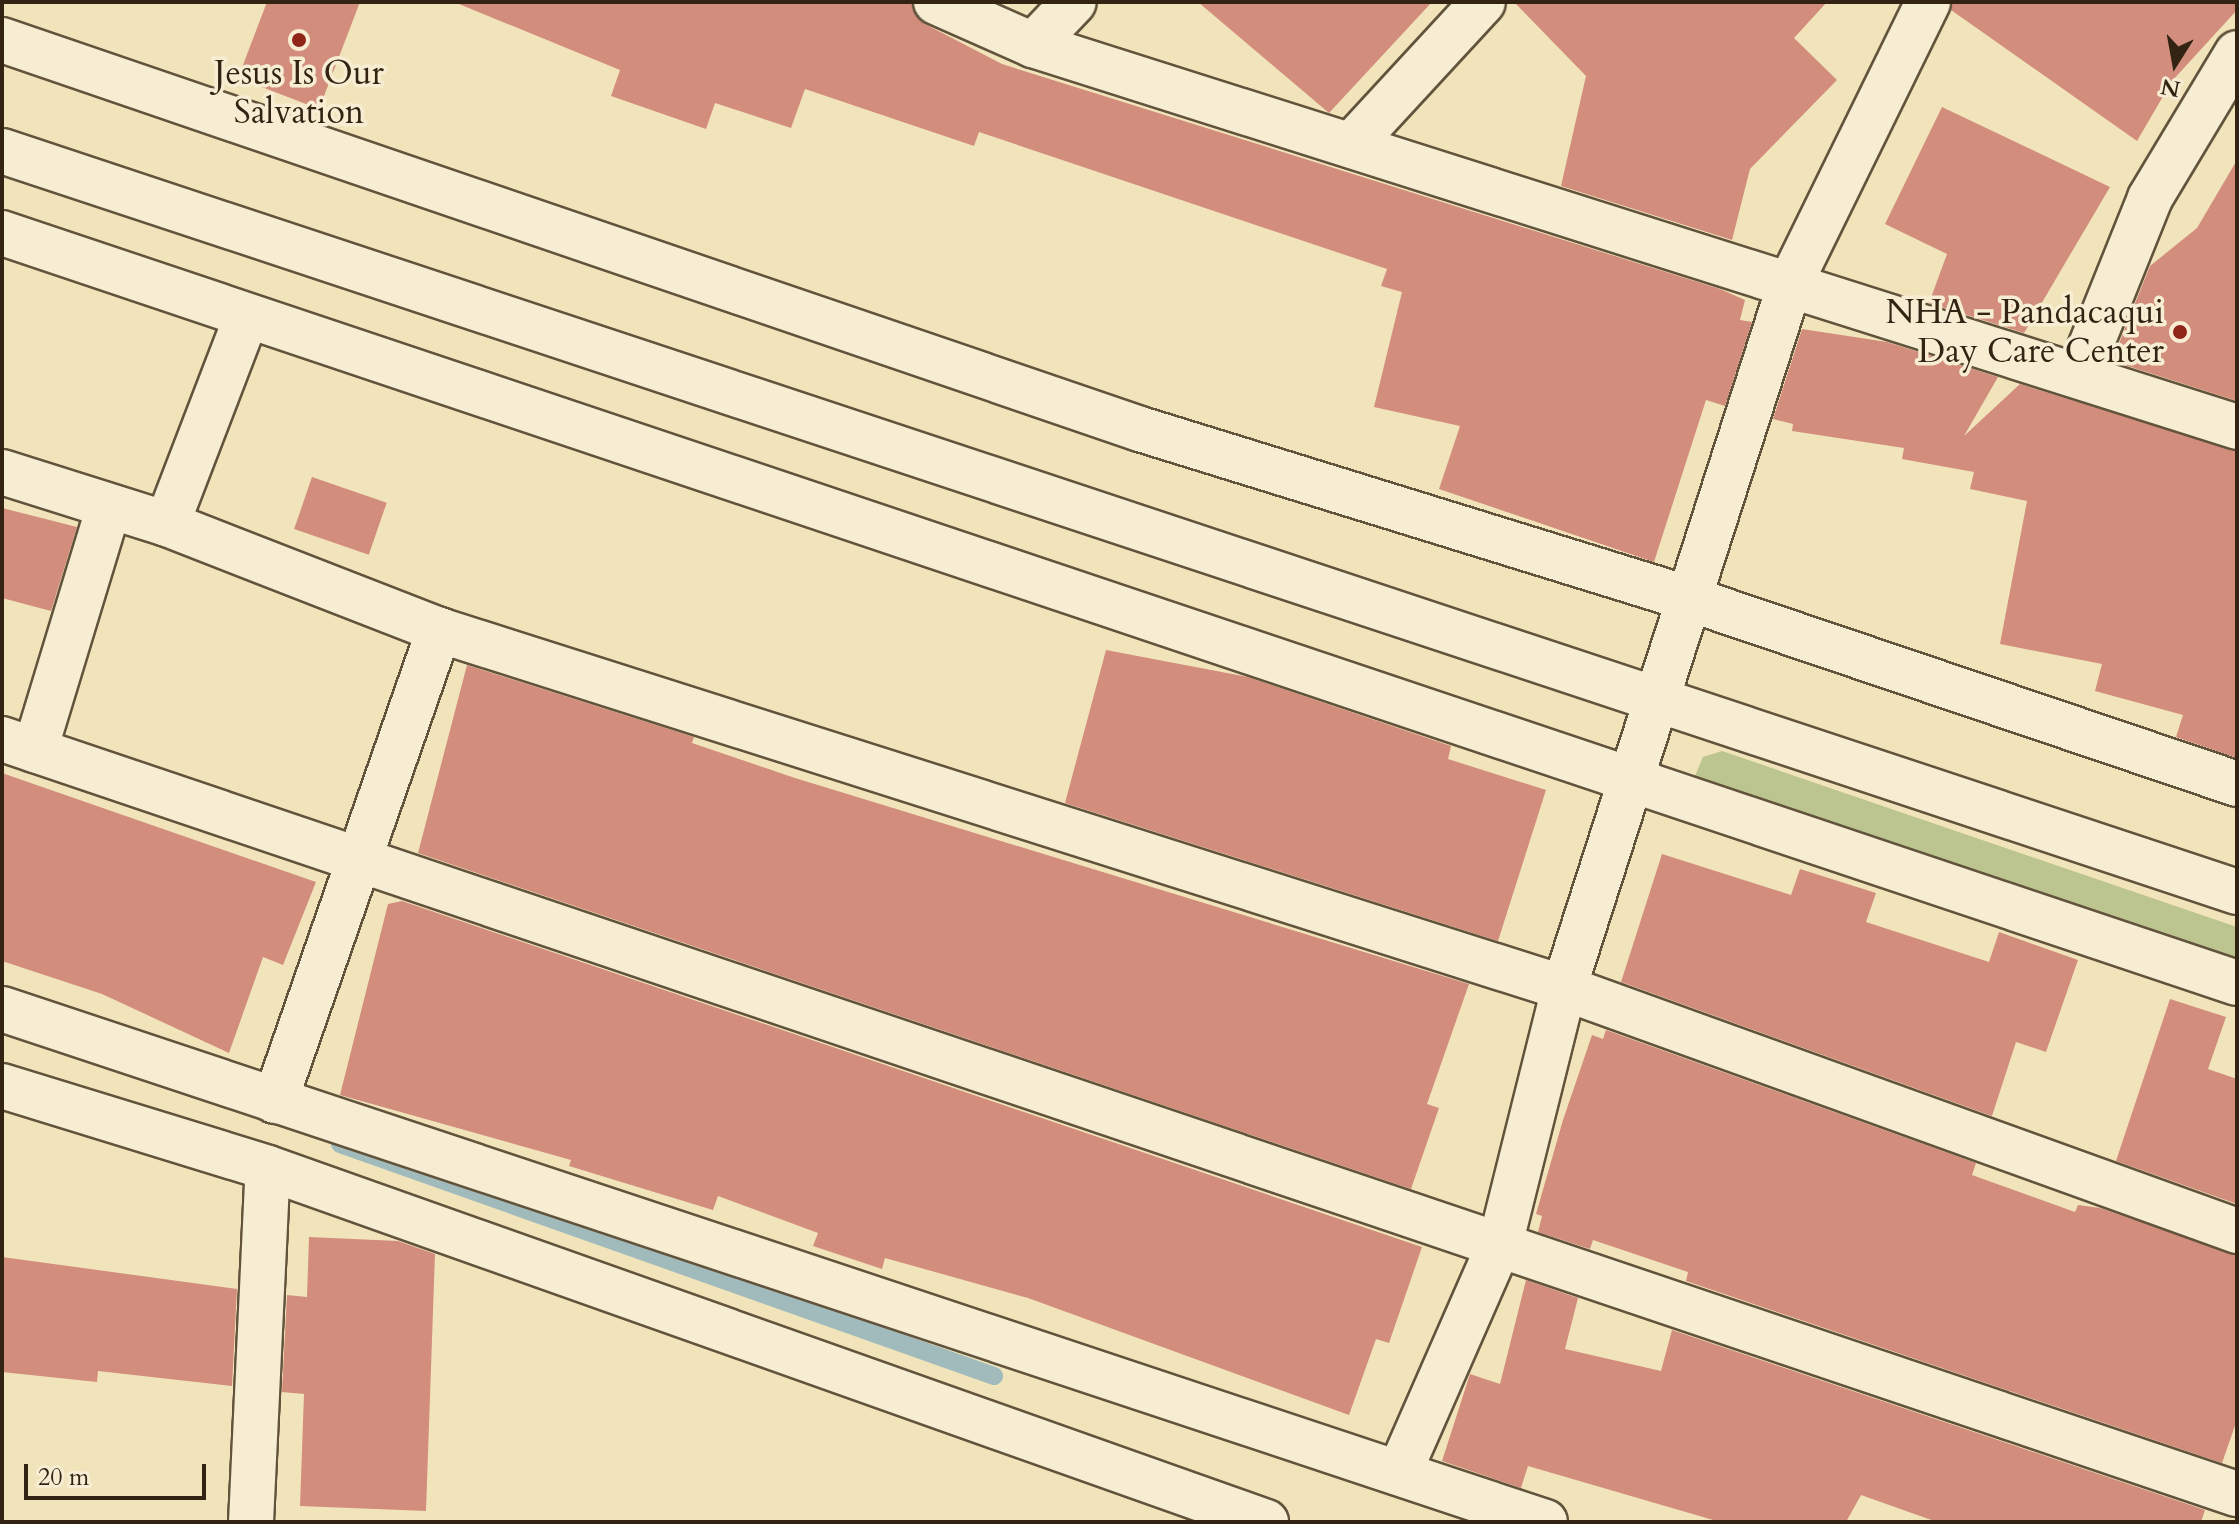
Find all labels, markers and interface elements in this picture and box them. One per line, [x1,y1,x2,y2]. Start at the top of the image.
north arrow [2135,24,2215,104]
marker: Jesus Is Our Salvation [290,31,308,49]
place label: Jesus Is Our Salvation [214,53,384,132]
text: N [2158,71,2183,104]
place label: NHA - Pandacaqui Day Care Center [1885,292,2164,372]
marker: NHA - Pandacaqui Day Care Center [2171,323,2189,341]
scale bar [28,1448,210,1498]
text: 20 m [38,1461,89,1494]

